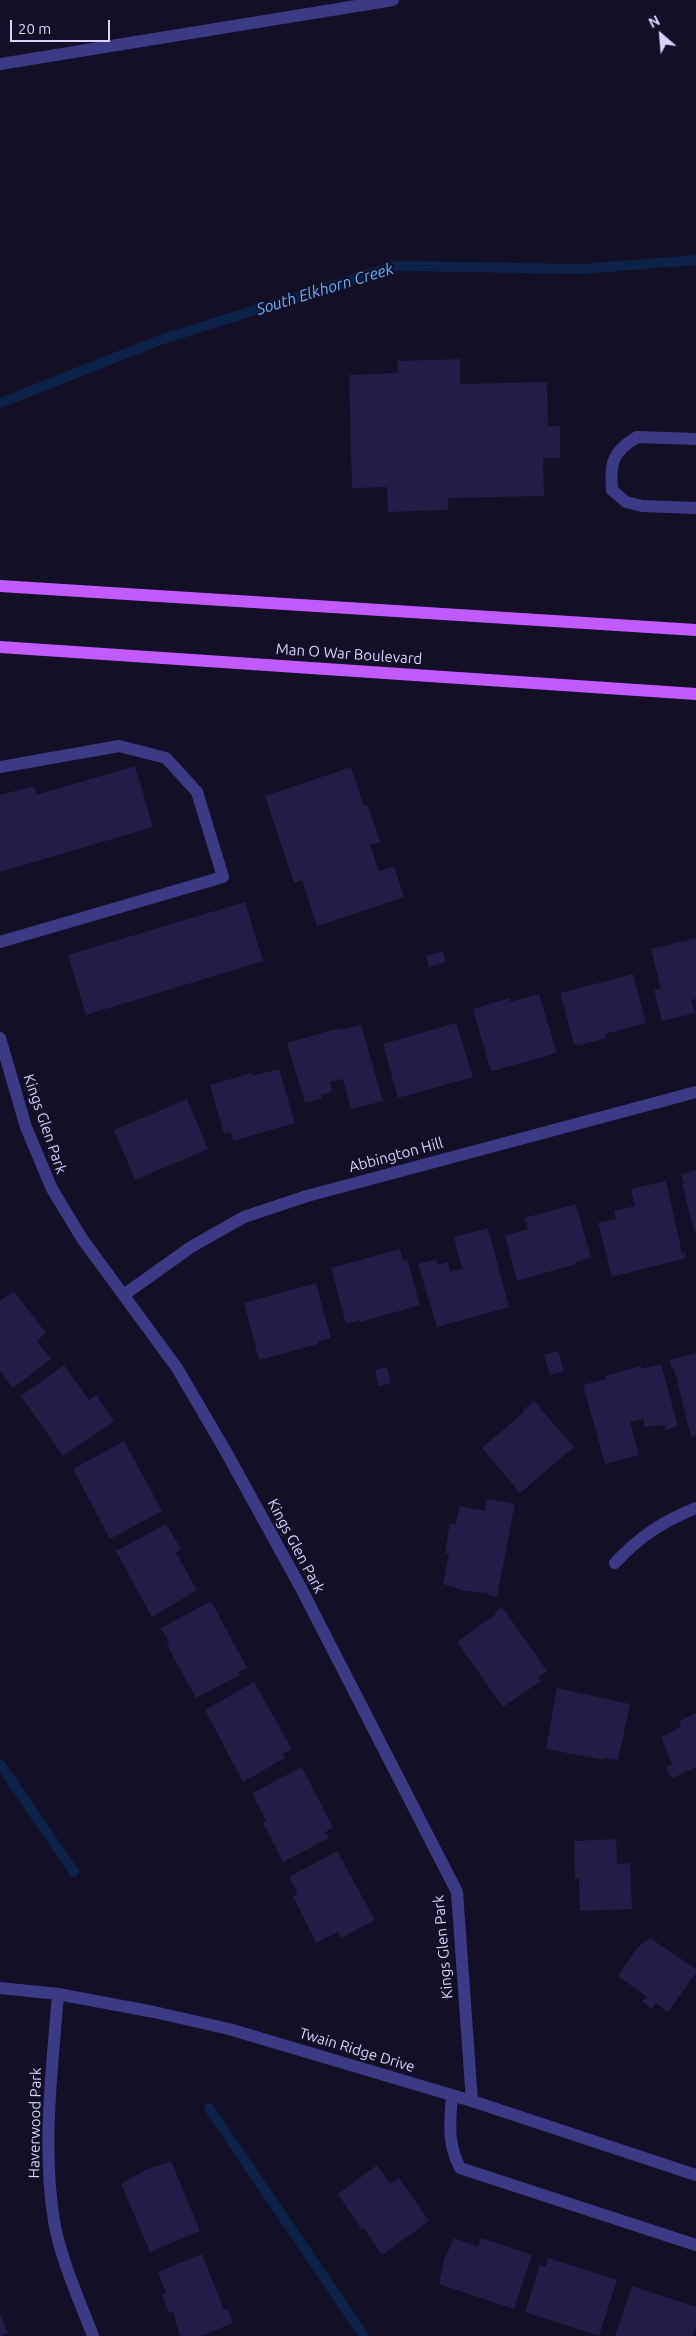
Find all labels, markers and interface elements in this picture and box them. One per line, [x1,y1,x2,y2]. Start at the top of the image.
scale bar [12,10,112,42]
north arrow [636,10,686,60]
text: N [646,12,662,31]
text: 20 m [18,20,51,37]
water label: South Elkhorn Creek [254,259,396,319]
street label: Man O War Boulevard [275,640,423,668]
street label: Kings Glen Park [20,1072,70,1176]
street label: Abbington Hill [347,1134,445,1176]
street label: Kings Glen Park [264,1496,328,1596]
street label: Kings Glen Park [429,1894,457,2000]
street label: Twain Ridge Drive [297,2024,417,2076]
street label: Haverwood Park [25,2067,45,2179]

